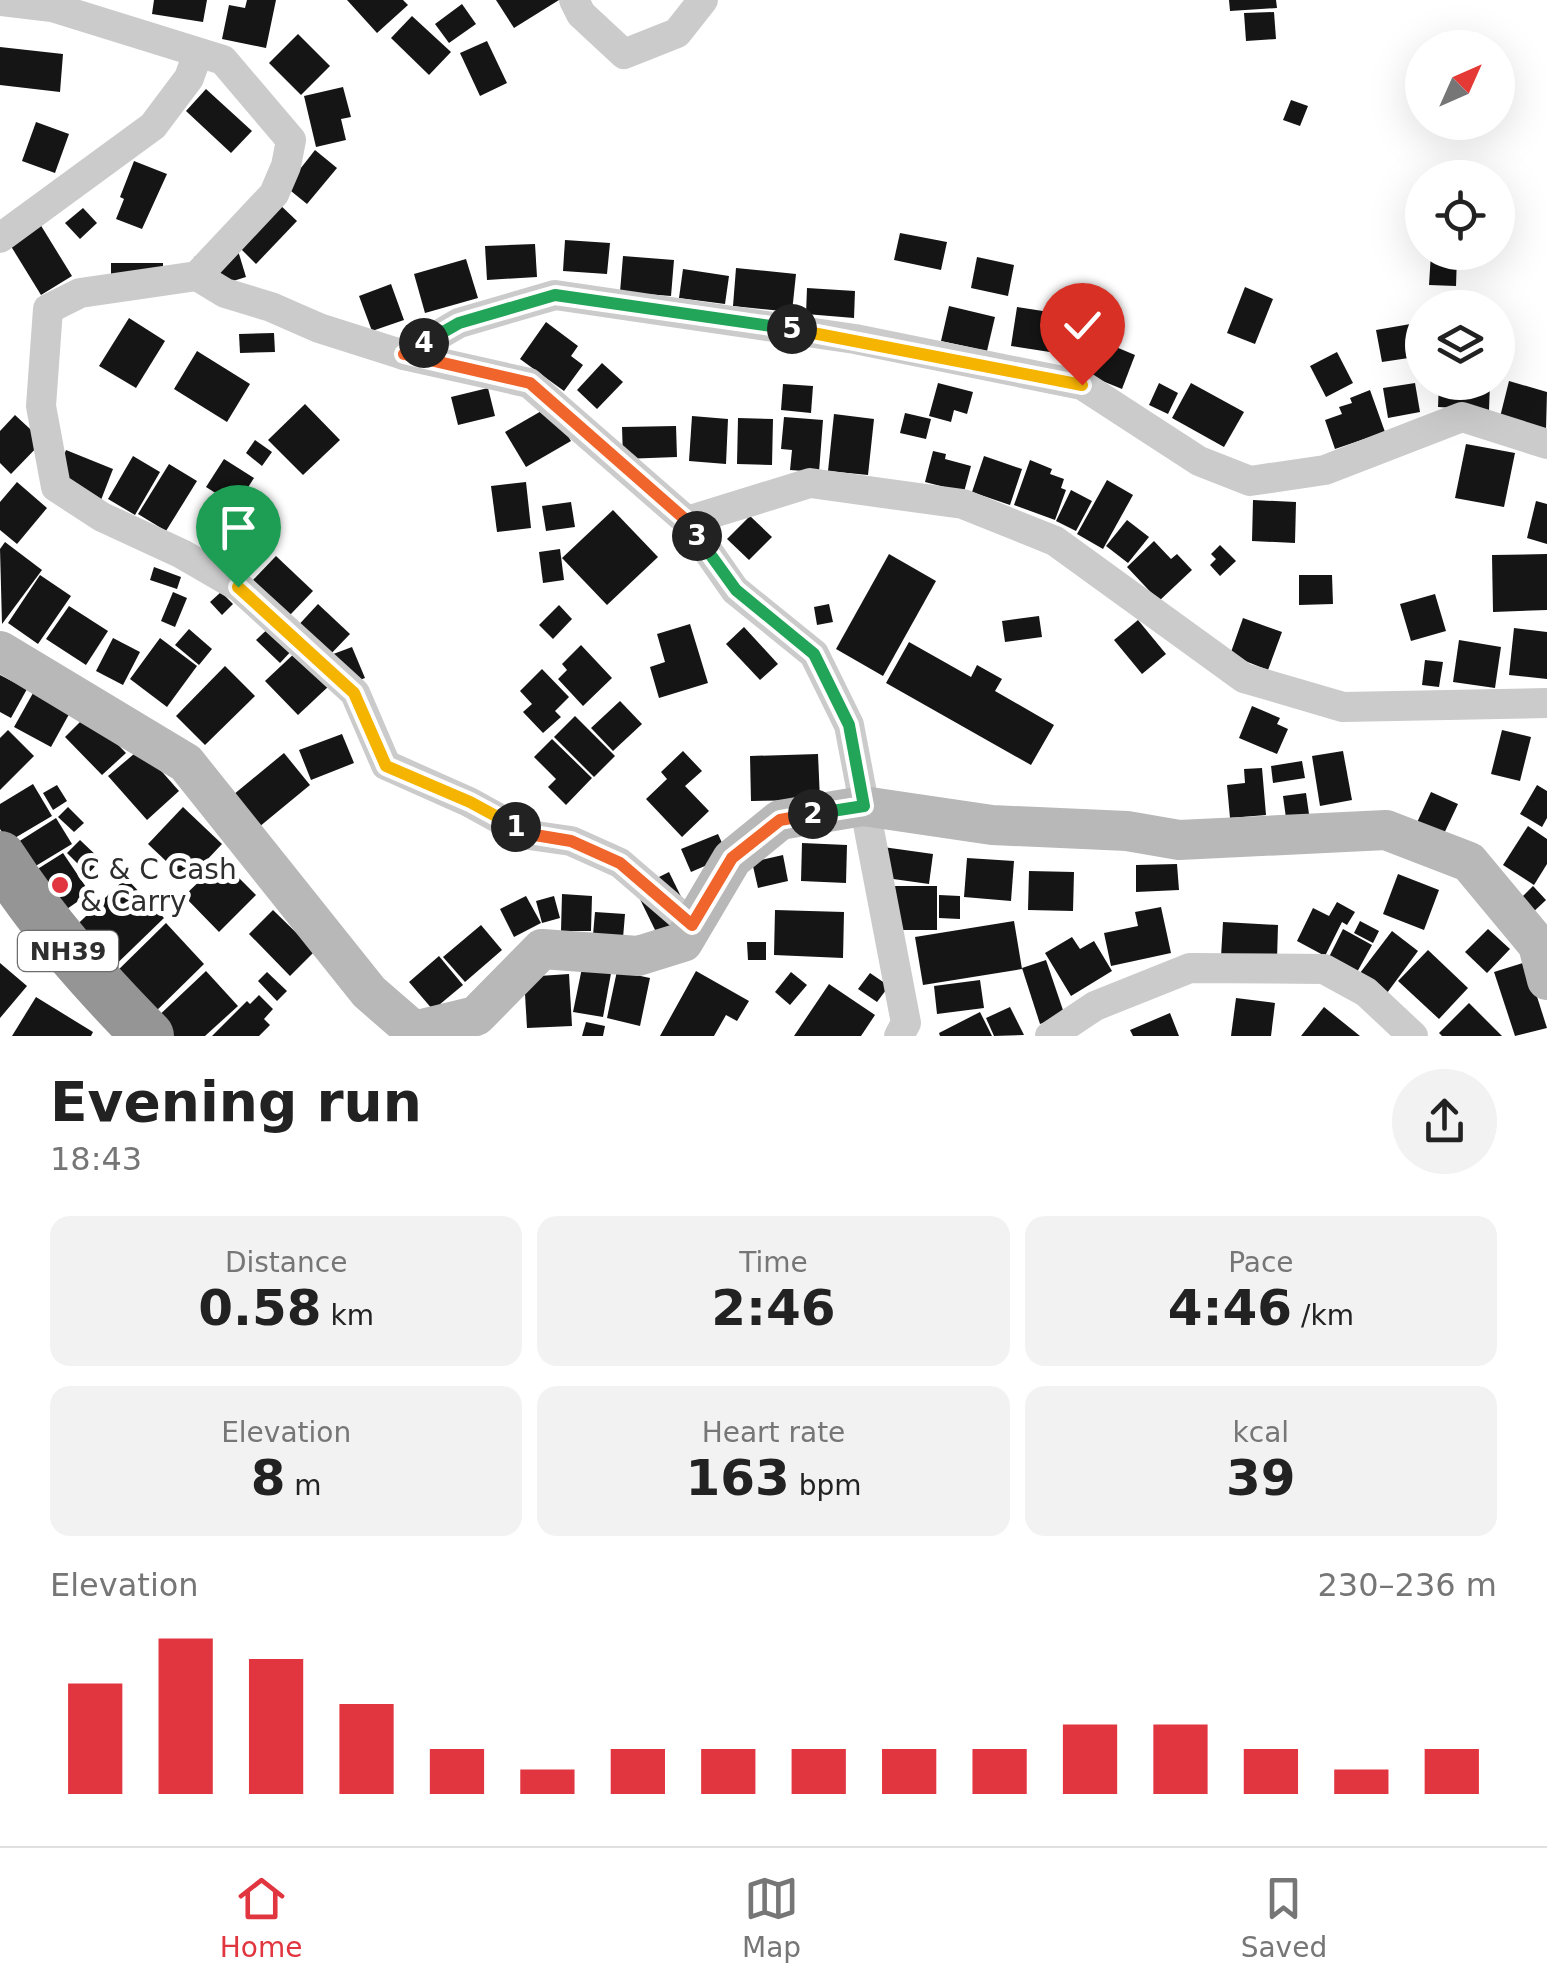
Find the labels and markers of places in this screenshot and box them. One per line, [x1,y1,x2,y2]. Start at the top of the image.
pin [1040,283,1125,386]
pin: 5 [767,304,817,354]
pin: 4 [399,318,449,368]
pin [196,485,281,588]
pin: 3 [672,511,722,561]
pin: 2 [788,789,838,839]
pin: 1 [491,802,541,852]
place label: C & C Cash & Carry [80,853,237,918]
marker: C & C Cash & Carry [49,874,71,896]

